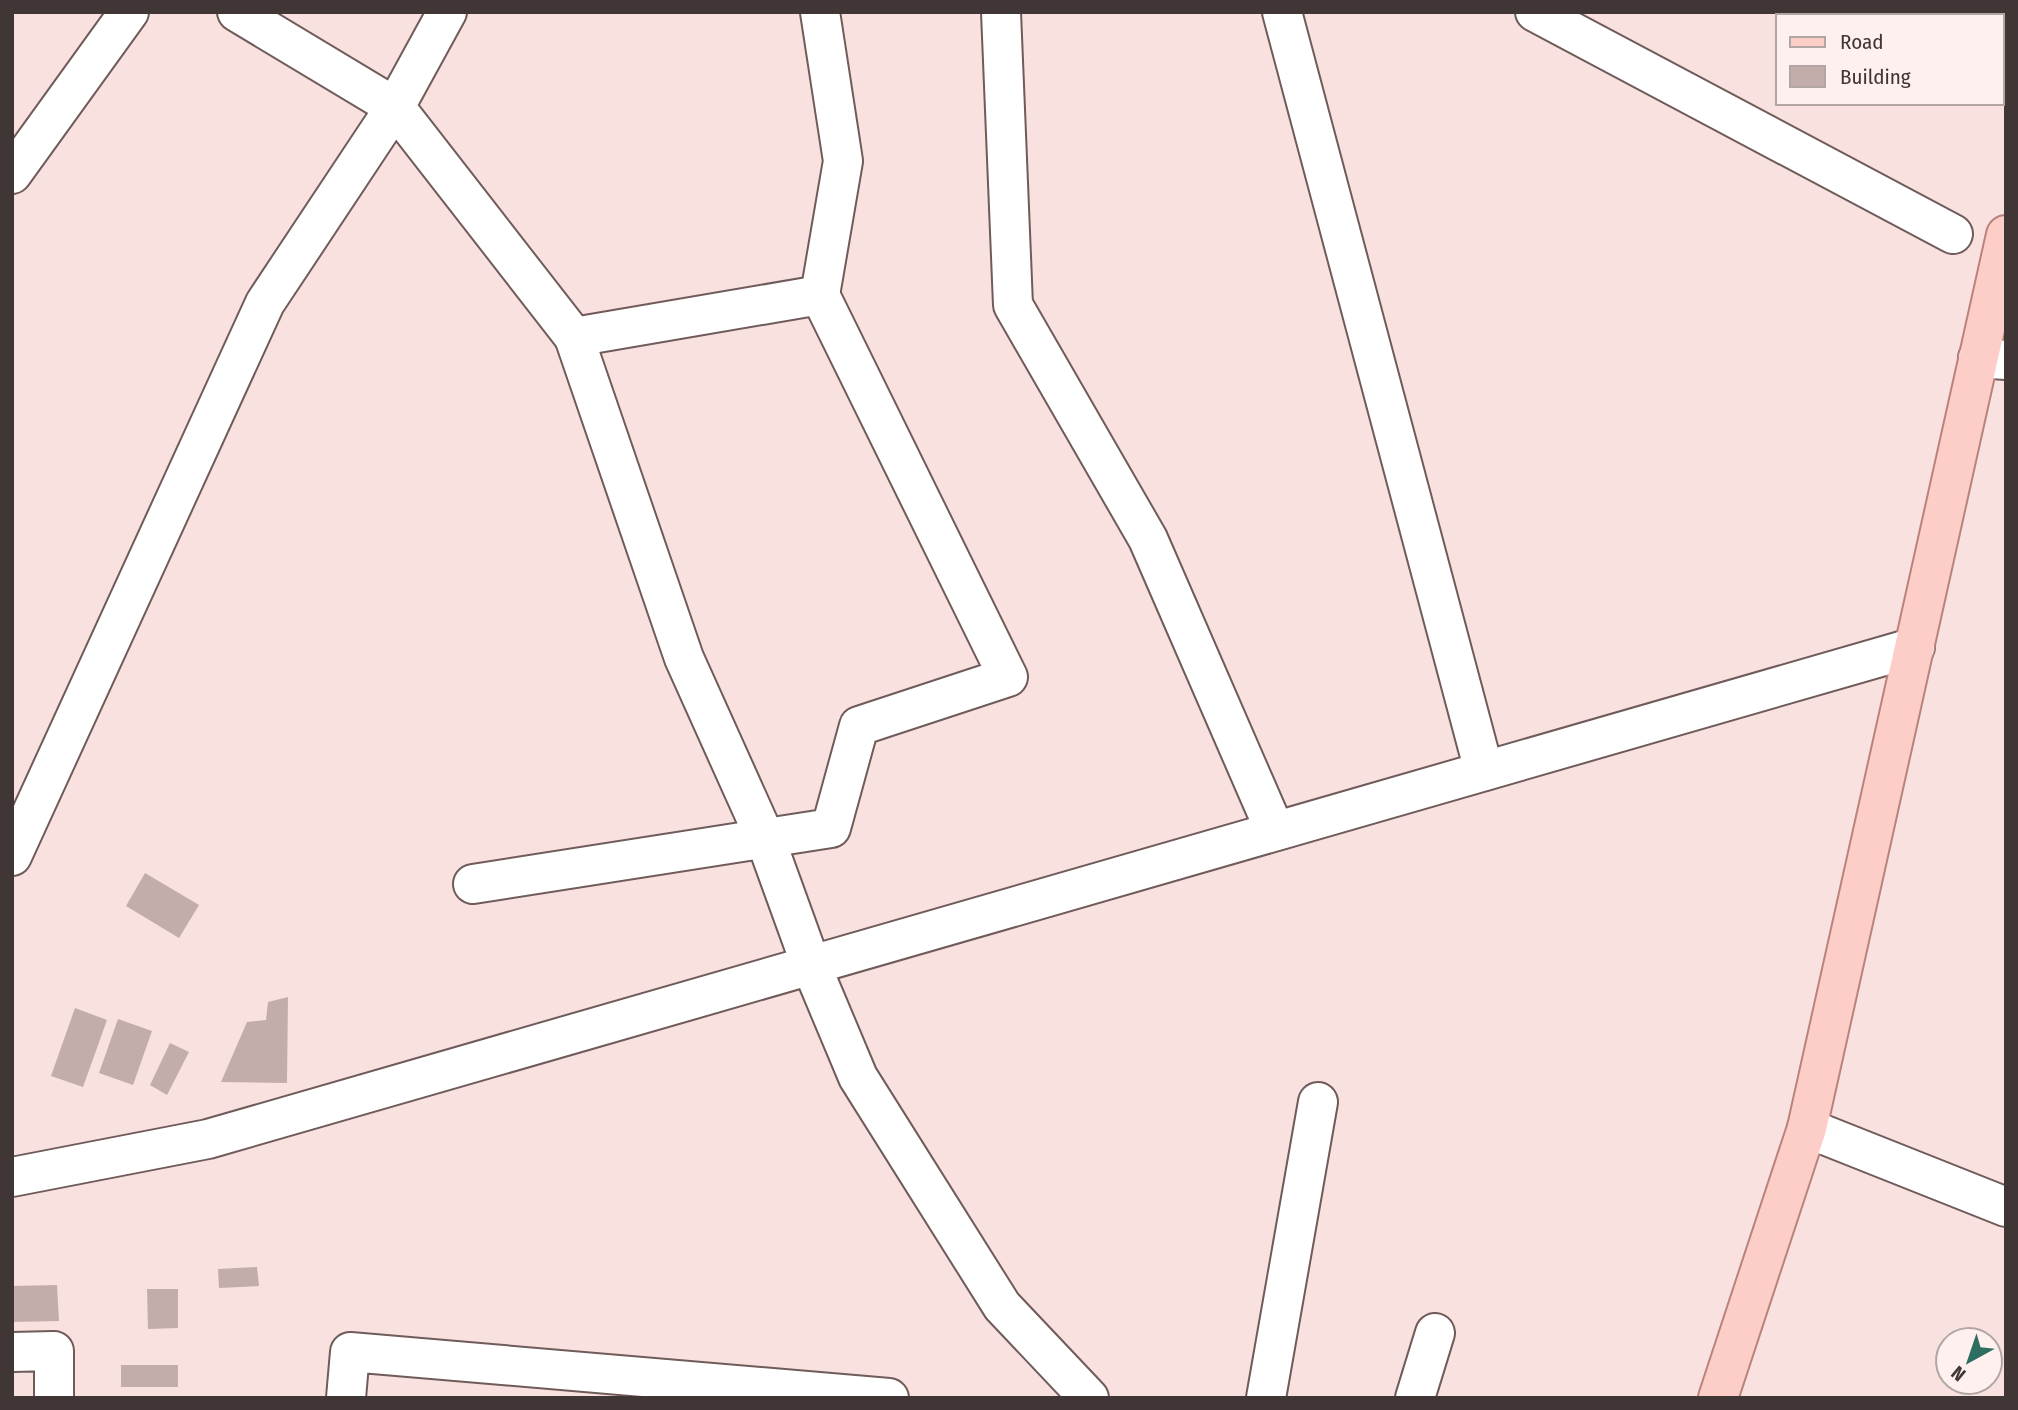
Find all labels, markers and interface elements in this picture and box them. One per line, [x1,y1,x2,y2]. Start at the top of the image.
legend [1776,14,2004,105]
text: Road [1840,29,1884,55]
text: Building [1840,64,1911,90]
north arrow [1934,1326,2004,1396]
text: N [1947,1361,1970,1386]

